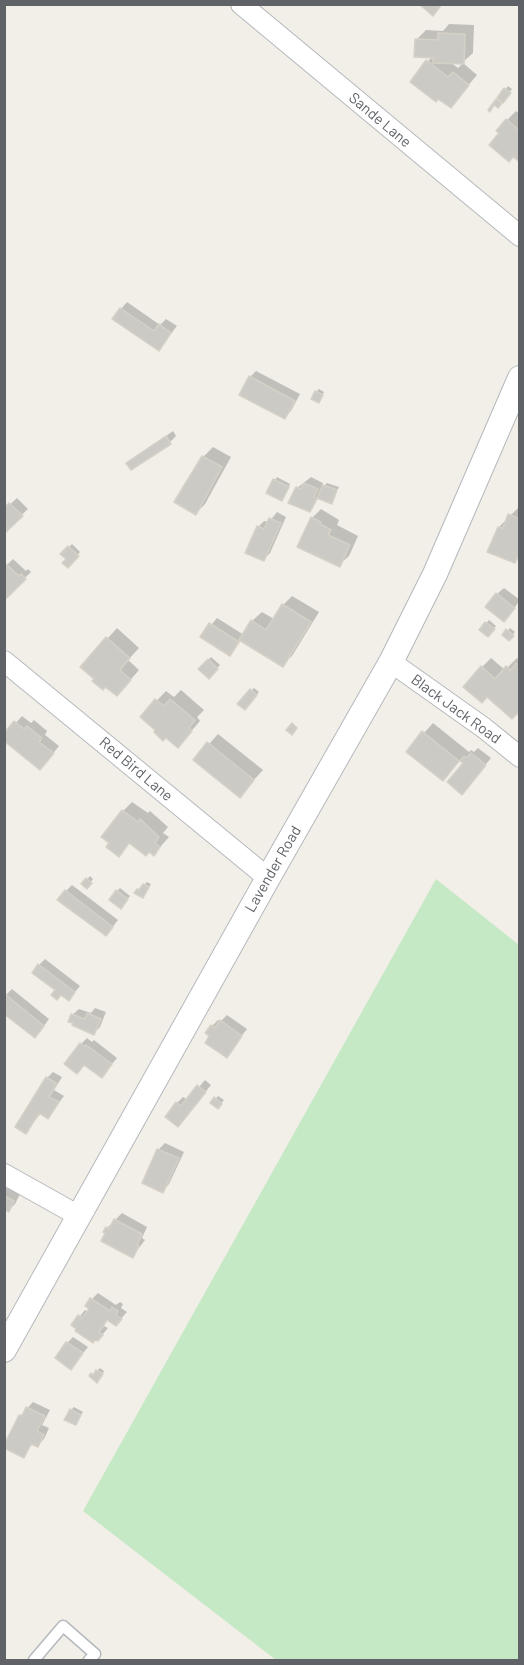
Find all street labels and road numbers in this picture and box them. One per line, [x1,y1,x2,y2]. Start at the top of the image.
street label: Sande Lane [345,89,415,151]
street label: Black Jack Road [408,670,504,748]
street label: Red Bird Lane [96,733,176,805]
street label: Lavender Road [241,823,305,915]

